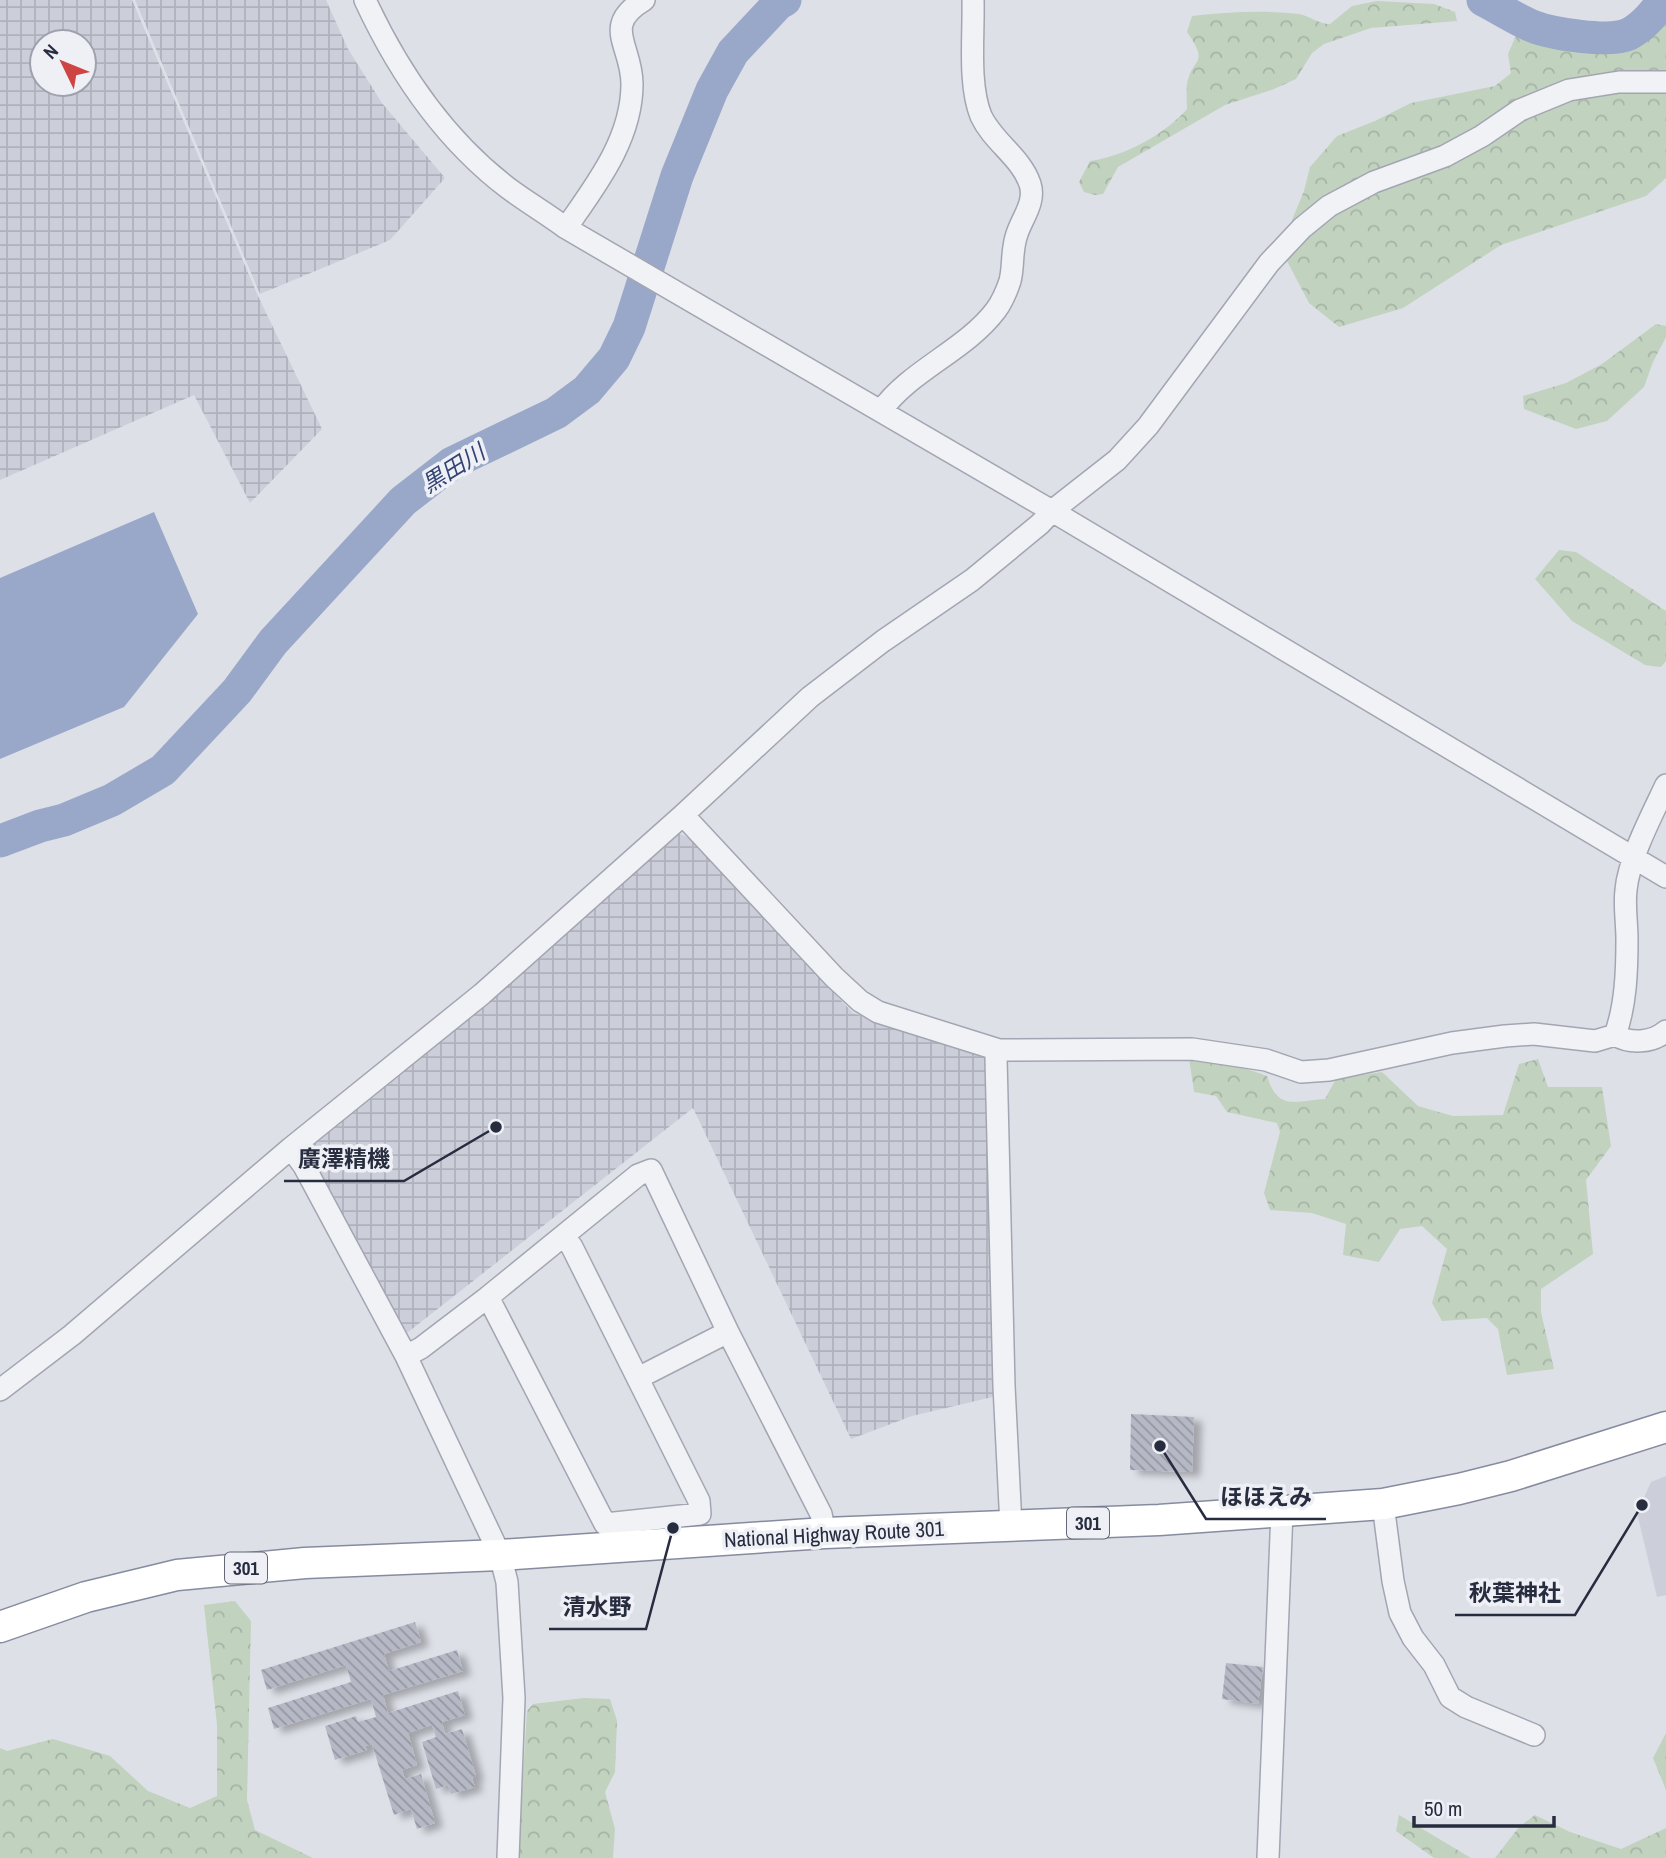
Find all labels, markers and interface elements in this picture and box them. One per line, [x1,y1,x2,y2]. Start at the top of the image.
north arrow [28,28,98,98]
text: N [37,38,64,64]
water label: 黒田川 [416,435,493,499]
callout: 廣澤精機 [284,1137,404,1181]
text: 廣澤精機 [298,1143,390,1174]
callout: ほほえみ [1206,1475,1326,1519]
text: ほほえみ [1220,1481,1312,1512]
road number: 301 [1067,1508,1109,1539]
street label: National Highway Route 301 [723,1514,945,1554]
road number: 301 [225,1552,267,1584]
callout: 秋葉神社 [1455,1571,1575,1615]
text: 秋葉神社 [1469,1577,1561,1608]
callout: 清水野 [549,1585,646,1629]
text: 清水野 [563,1591,632,1622]
scale bar [1414,1784,1554,1828]
text: 50 m [1424,1794,1462,1823]

